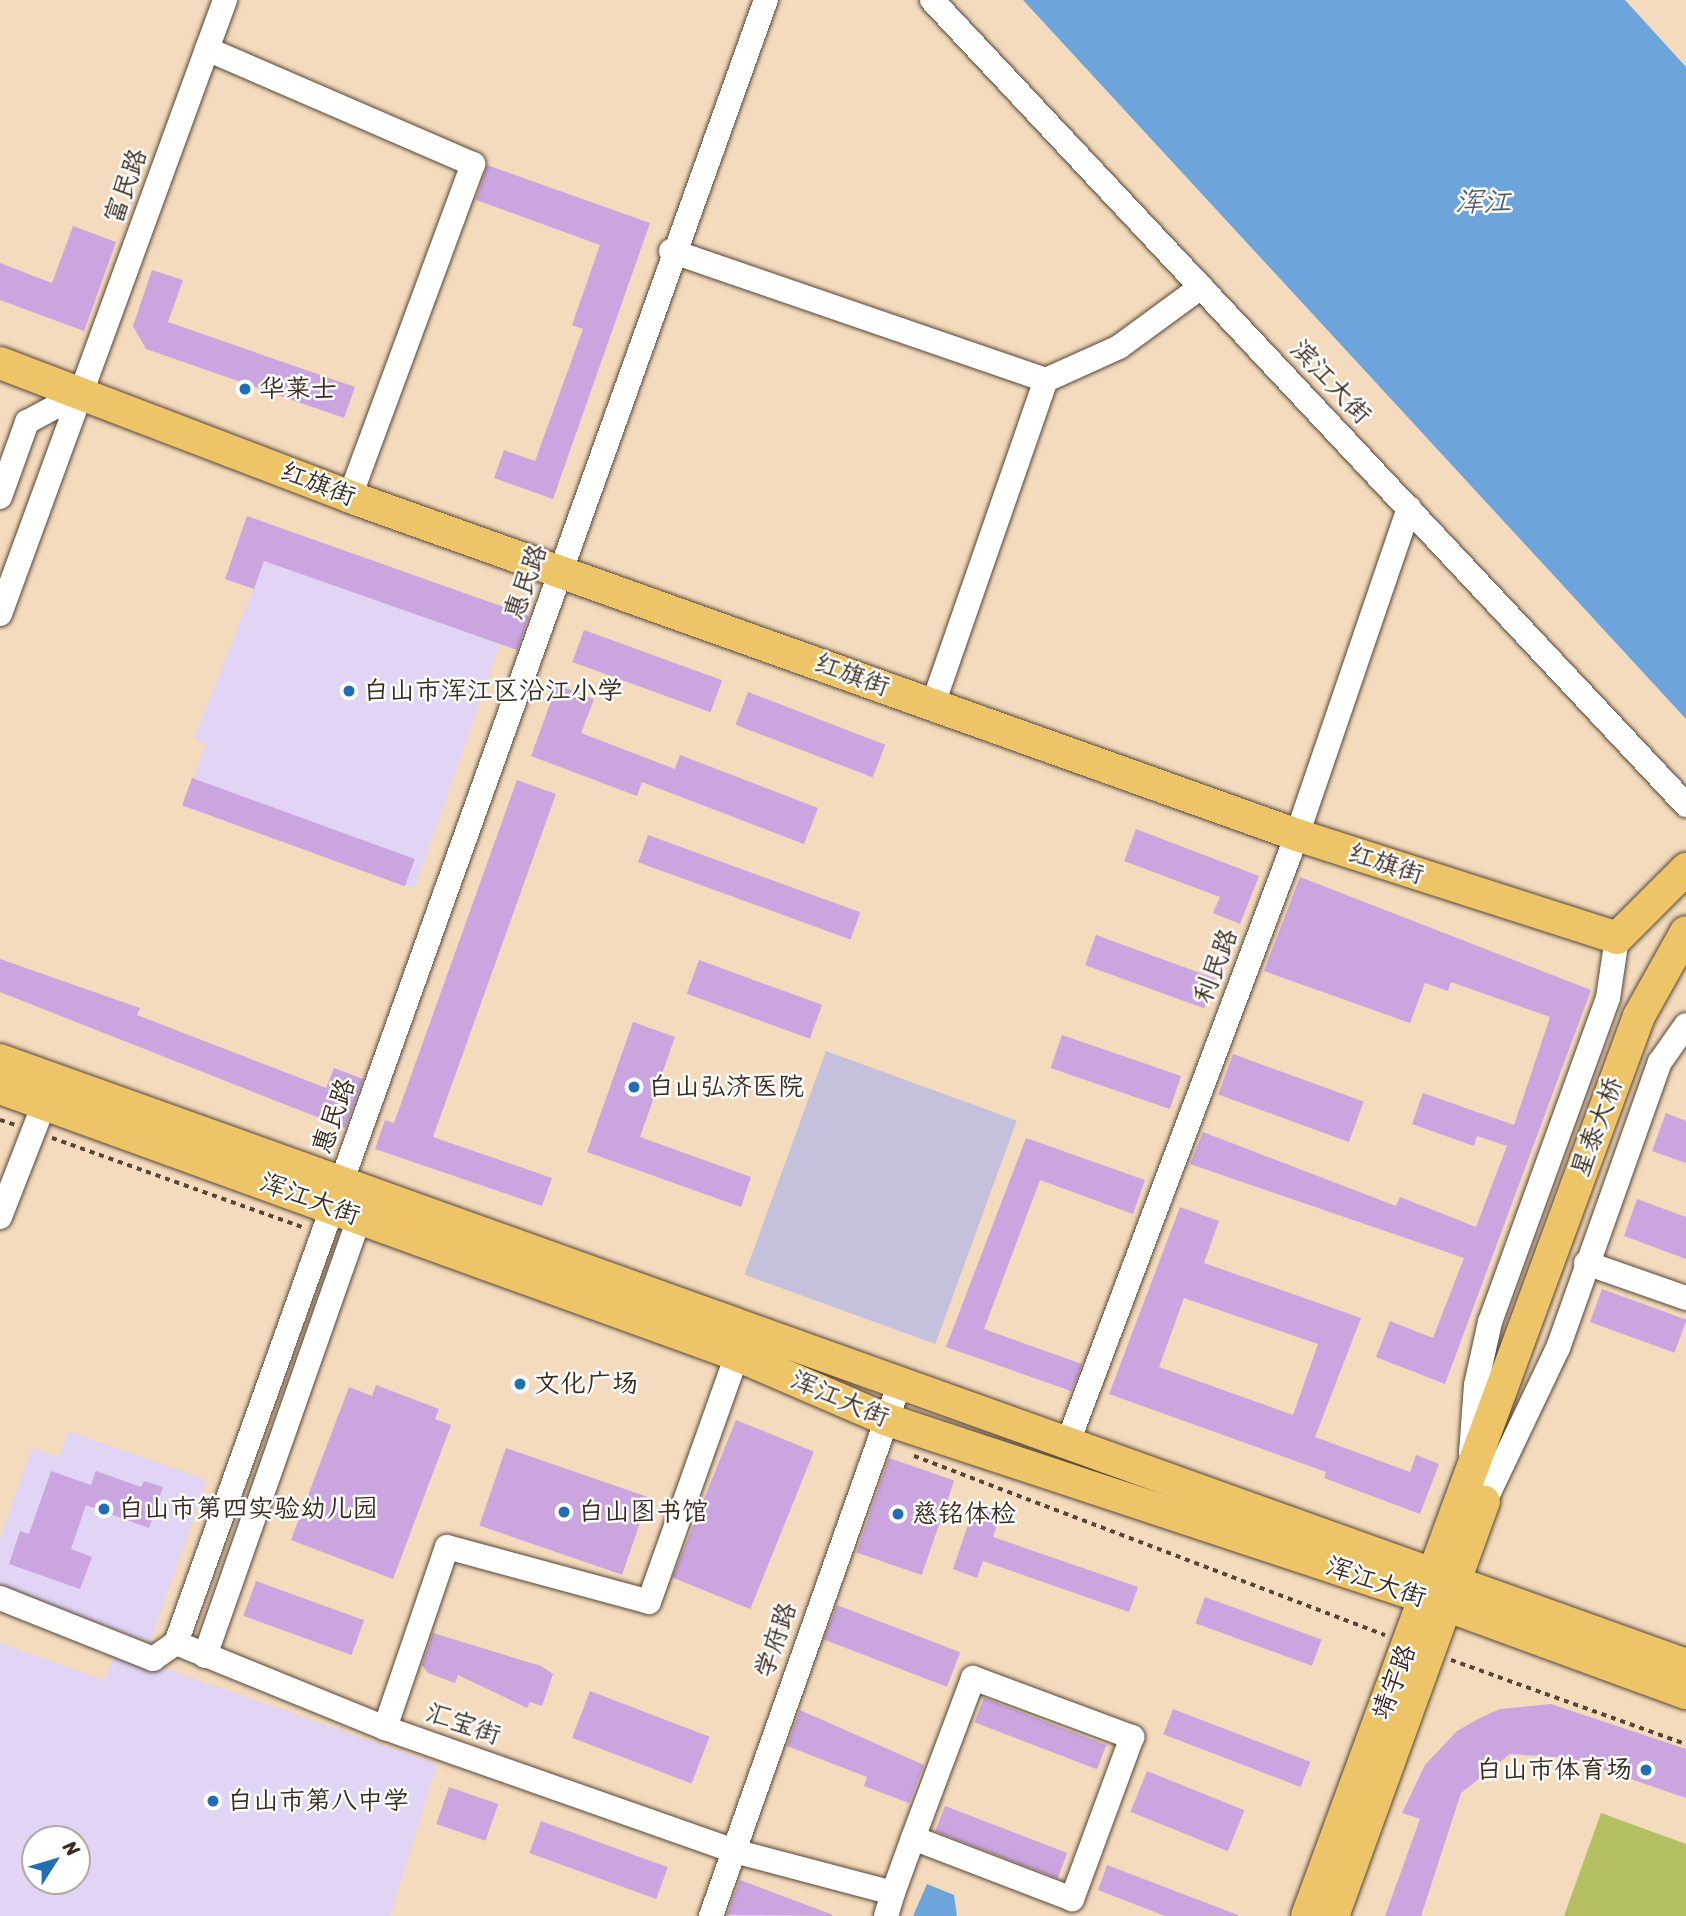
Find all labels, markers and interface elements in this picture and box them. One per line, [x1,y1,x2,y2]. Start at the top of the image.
street label: 富民路 [98,144,154,228]
water label: 浑江 [1455,185,1511,219]
street label: 滨江大街 [1284,333,1378,431]
place label: 华莱士 [259,373,337,405]
marker: 华莱士 [237,381,253,397]
street label: 红旗街 [276,455,360,513]
street label: 惠民路 [498,540,554,624]
street label: 红旗街 [810,647,894,703]
place label: 白山市浑江区沿江小学 [363,675,623,707]
marker: 白山市浑江区沿江小学 [341,683,357,699]
street label: 红旗街 [1344,837,1428,891]
street label: 利民路 [1187,924,1245,1008]
place label: 白山弘济医院 [648,1071,804,1103]
street label: 星泰大桥 [1565,1073,1629,1181]
street label: 惠民路 [306,1074,362,1158]
marker: 白山弘济医院 [626,1079,642,1095]
street label: 浑江大街 [256,1167,364,1231]
street label: 浑江大街 [786,1364,894,1434]
place label: 文化广场 [534,1368,638,1400]
marker: 文化广场 [512,1376,528,1392]
place label: 白山市第四实验幼儿园 [118,1493,378,1525]
place label: 白山图书馆 [578,1496,708,1528]
place label: 慈铭体检 [912,1498,1016,1530]
marker: 白山市第四实验幼儿园 [96,1501,112,1517]
marker: 白山图书馆 [556,1504,572,1520]
marker: 慈铭体检 [890,1506,906,1522]
street label: 浑江大街 [1322,1550,1430,1614]
street label: 学府路 [749,1598,803,1682]
street label: 靖宇路 [1365,1640,1423,1724]
street label: 汇宝街 [421,1697,505,1751]
place label: 白山市体育场 [1476,1754,1632,1786]
marker: 白山市体育场 [1638,1762,1654,1778]
place label: 白山市第八中学 [227,1785,409,1817]
marker: 白山市第八中学 [205,1793,221,1809]
north arrow [21,1825,91,1895]
text: N [54,1833,89,1863]

